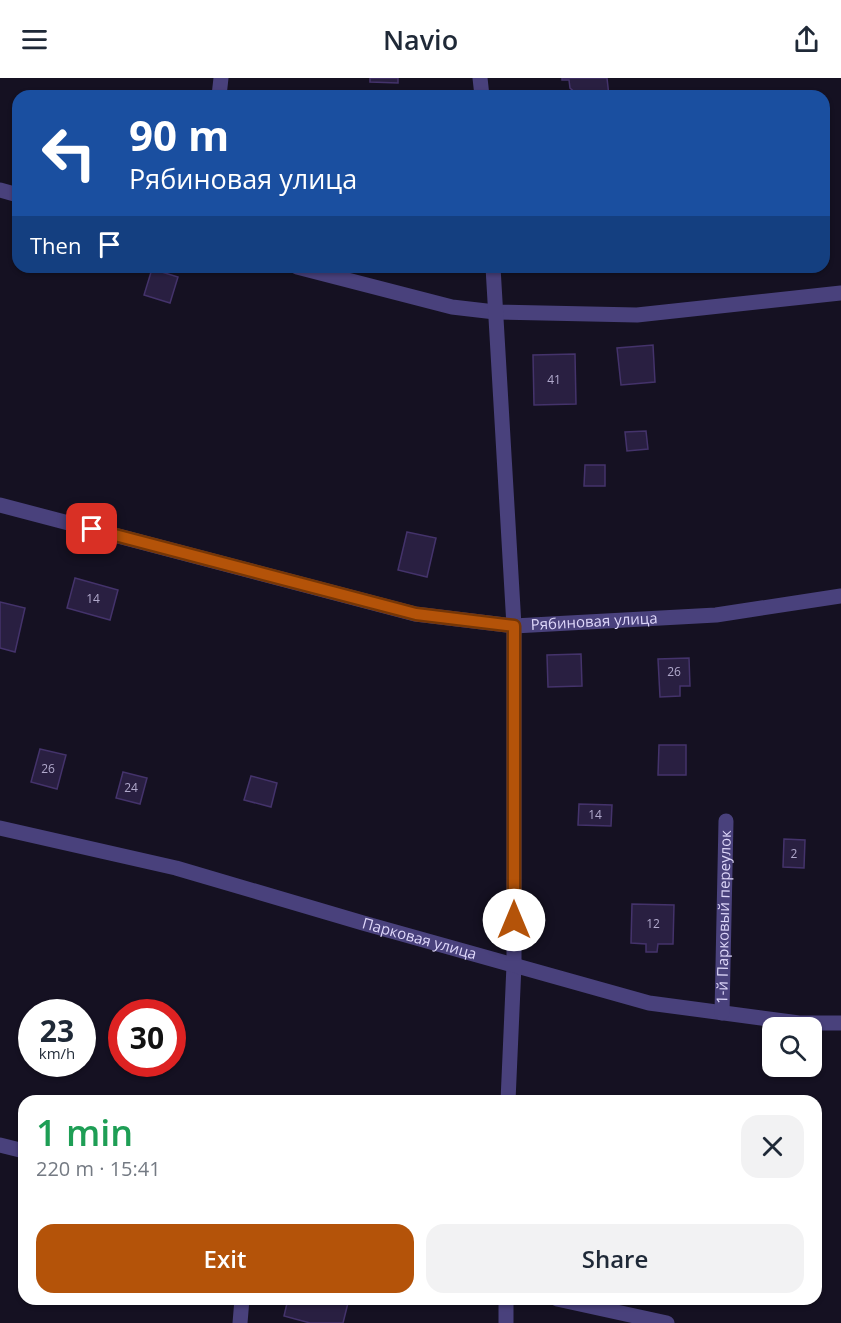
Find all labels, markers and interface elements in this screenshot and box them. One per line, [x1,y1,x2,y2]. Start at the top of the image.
text: Navio [383,21,458,58]
icon: menu [18,23,51,56]
icon: share [790,23,823,56]
text: 90 m [129,106,229,163]
icon: left [30,114,108,192]
text: Рябиновая улица [129,160,357,197]
icon: arrive [93,228,126,261]
text: Then [30,230,81,260]
house number: 41 [547,371,561,388]
pin [66,503,117,554]
icon: arrive [75,512,108,545]
house number: 14 [86,590,100,607]
street label: Рябиновая улица [530,607,658,634]
house number: 26 [667,663,681,680]
house number: 26 [41,760,55,777]
house number: 24 [124,779,138,796]
house number: 14 [588,806,602,823]
street label: 1-й Парковый переулок [711,830,735,1004]
house number: 2 [791,845,798,862]
position arrow [482,888,546,952]
street label: Парковая улица [360,912,479,963]
house number: 12 [646,915,660,932]
speed limit sign: 30 [108,999,186,1077]
text: 23 [40,1010,74,1051]
map controls [762,1017,822,1077]
button: search [762,1017,822,1077]
text: km/h [39,1043,75,1063]
text: 1 min [36,1108,133,1157]
button: close [741,1115,804,1178]
text: 220 m · 15:41 [36,1155,161,1182]
button: Exit [36,1224,414,1293]
button: Share [426,1224,804,1293]

